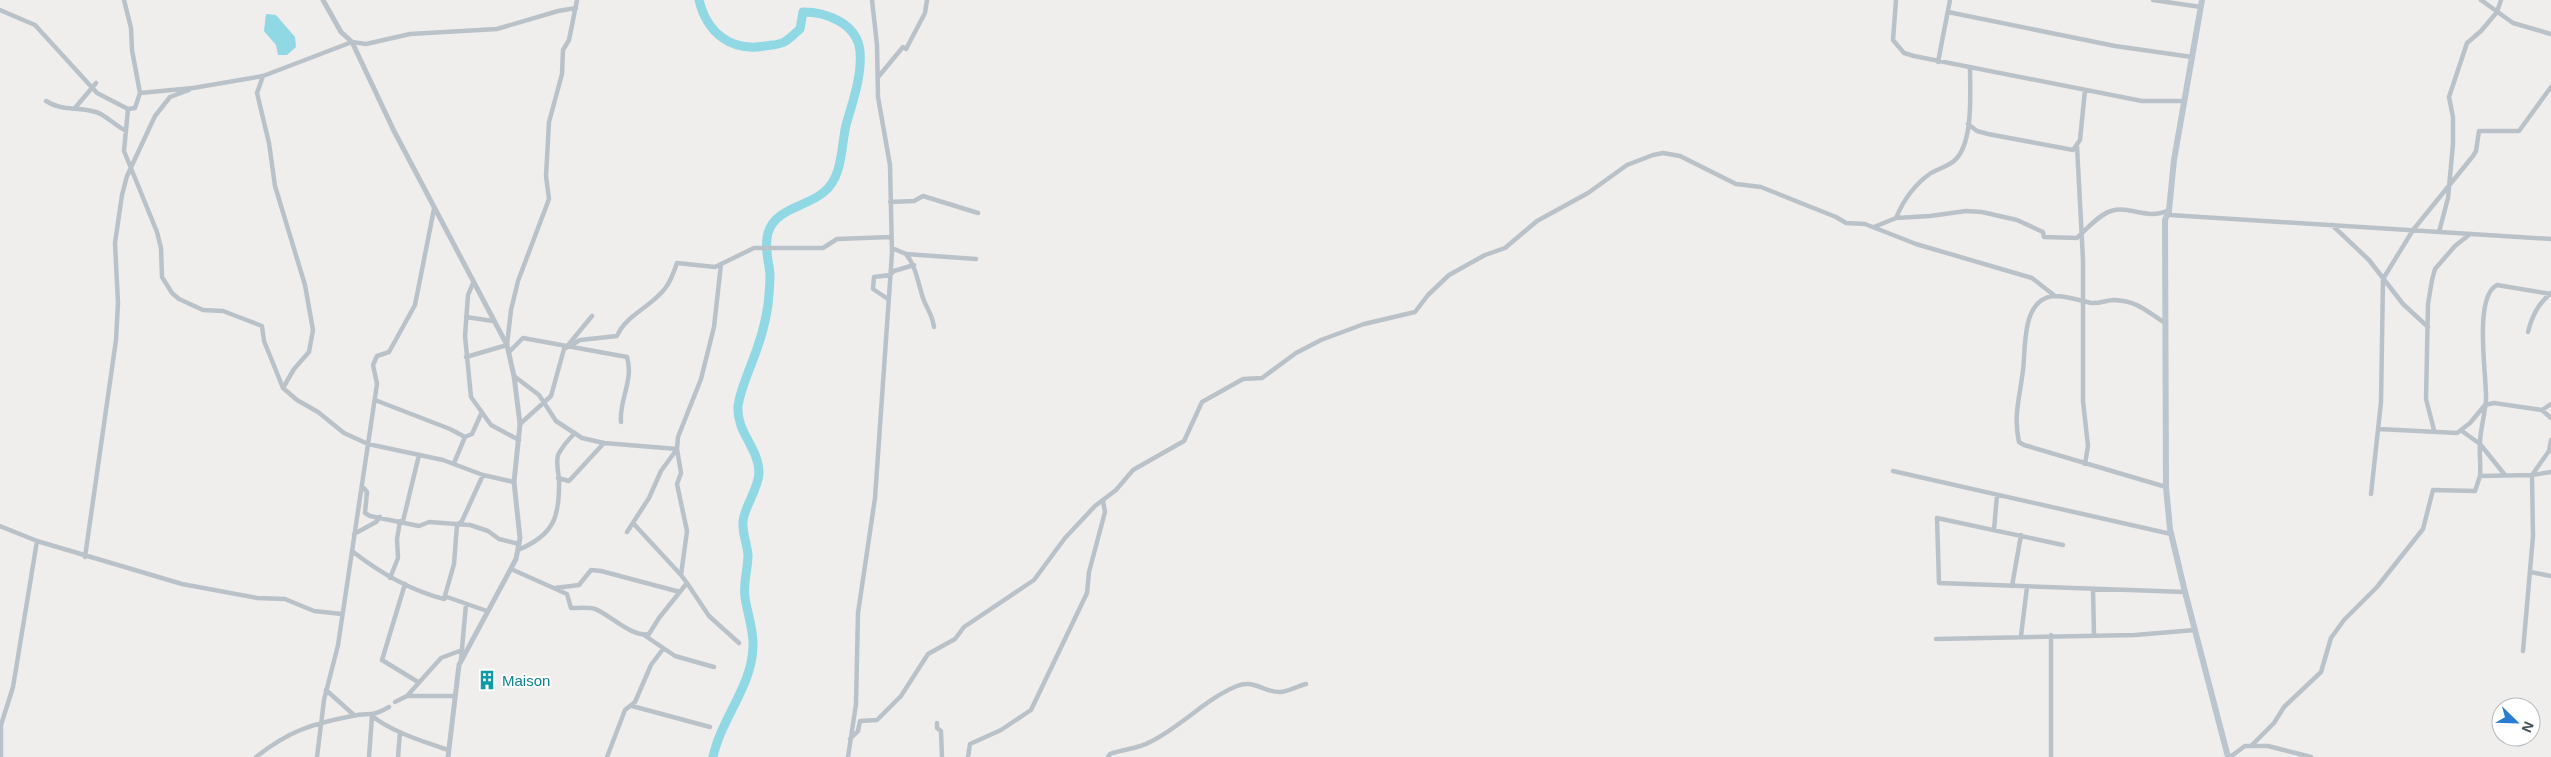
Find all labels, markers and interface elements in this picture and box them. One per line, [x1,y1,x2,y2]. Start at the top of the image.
building icon: Maison [476,669,498,691]
place label: Maison [502,672,550,689]
north arrow [2491,697,2541,747]
text: N [2519,719,2537,735]

